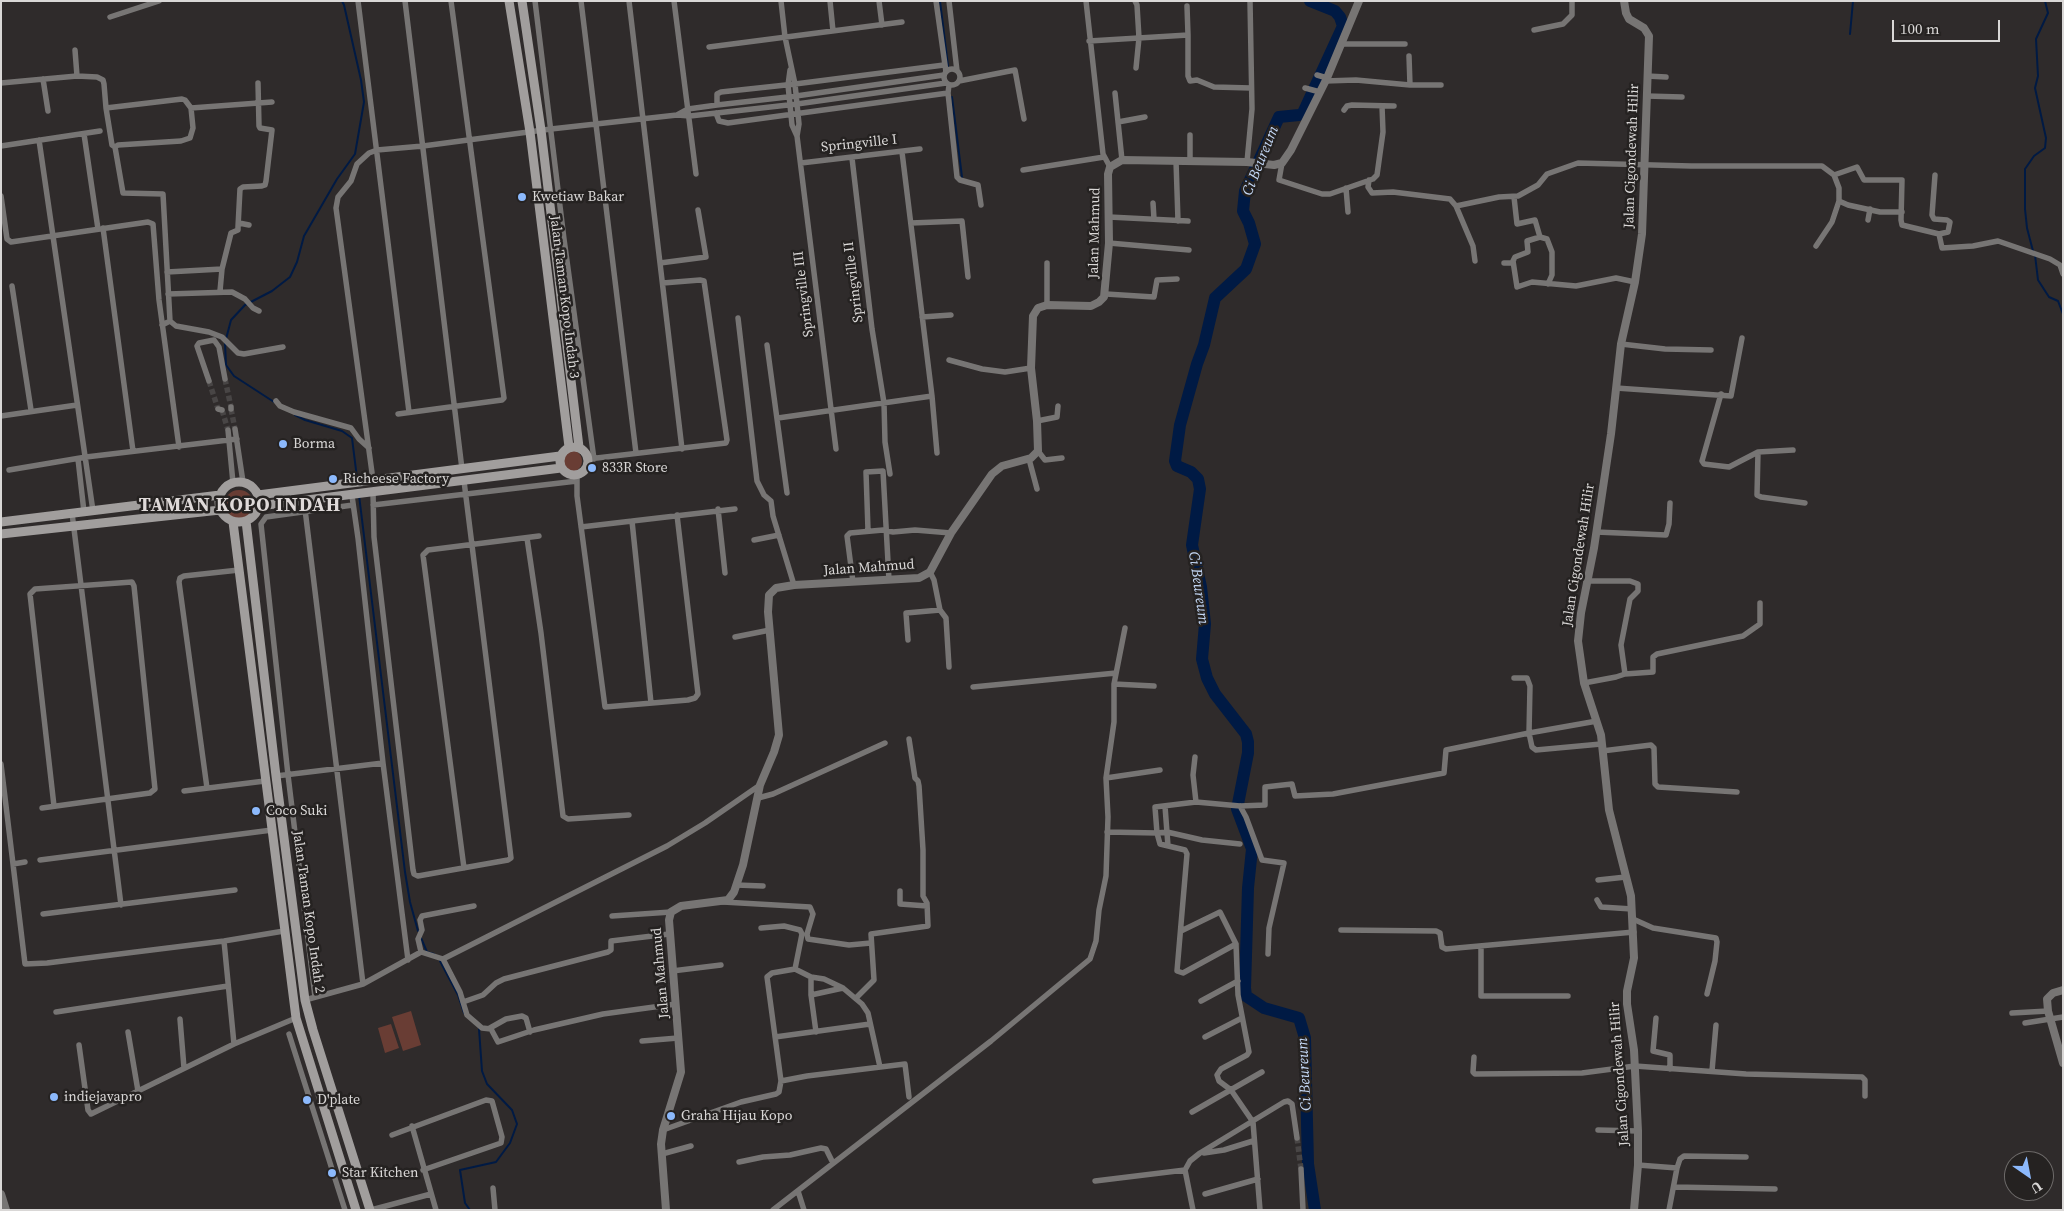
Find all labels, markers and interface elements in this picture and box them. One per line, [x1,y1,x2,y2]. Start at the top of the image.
scale bar [1894,10,2002,42]
text: 100 m [1900,18,1940,39]
street label: Jalan Cigondewah Hilir [1621,83,1643,229]
water label: Ci Beureum [1239,124,1283,198]
street label: Springville I [820,132,898,156]
street label: Jalan Mahmud [1086,187,1104,279]
place label: Kwetiaw Bakar [532,189,624,205]
marker: Kwetiaw Bakar [516,191,528,203]
street label: Jalan Taman Kopo Indah 3 [546,214,582,380]
street label: Springville II [841,241,867,323]
street label: Springville III [790,250,818,338]
place label: Borma [293,436,335,452]
marker: Borma [277,438,289,450]
place label: 833R Store [602,460,668,476]
marker: 833R Store [586,462,598,474]
place label: Richeese Factory [343,471,449,487]
marker: Richeese Factory [327,473,339,485]
street label: Jalan Cigondewah Hilir [1559,482,1599,628]
district label: TAMAN KOPO INDAH [137,495,343,517]
water label: Ci Beureum [1184,550,1212,626]
street label: Jalan Mahmud [823,556,915,580]
place label: Coco Suki [266,803,327,819]
marker: Coco Suki [250,805,262,817]
street label: Jalan Taman Kopo Indah 2 [288,830,328,994]
street label: Jalan Mahmud [649,927,673,1019]
street label: Jalan Cigondewah Hilir [1607,1001,1633,1147]
water label: Ci Beureum [1294,1037,1316,1111]
place label: indiejavapro [64,1089,142,1105]
marker: indiejavapro [48,1091,60,1103]
place label: D'plate [317,1092,360,1108]
marker: D'plate [301,1094,313,1106]
place label: Graha Hijau Kopo [681,1108,792,1124]
marker: Graha Hijau Kopo [665,1110,677,1122]
north arrow [2004,1151,2054,1201]
place label: Star Kitchen [342,1165,419,1181]
marker: Star Kitchen [326,1167,338,1179]
text: U [2027,1177,2046,1199]

